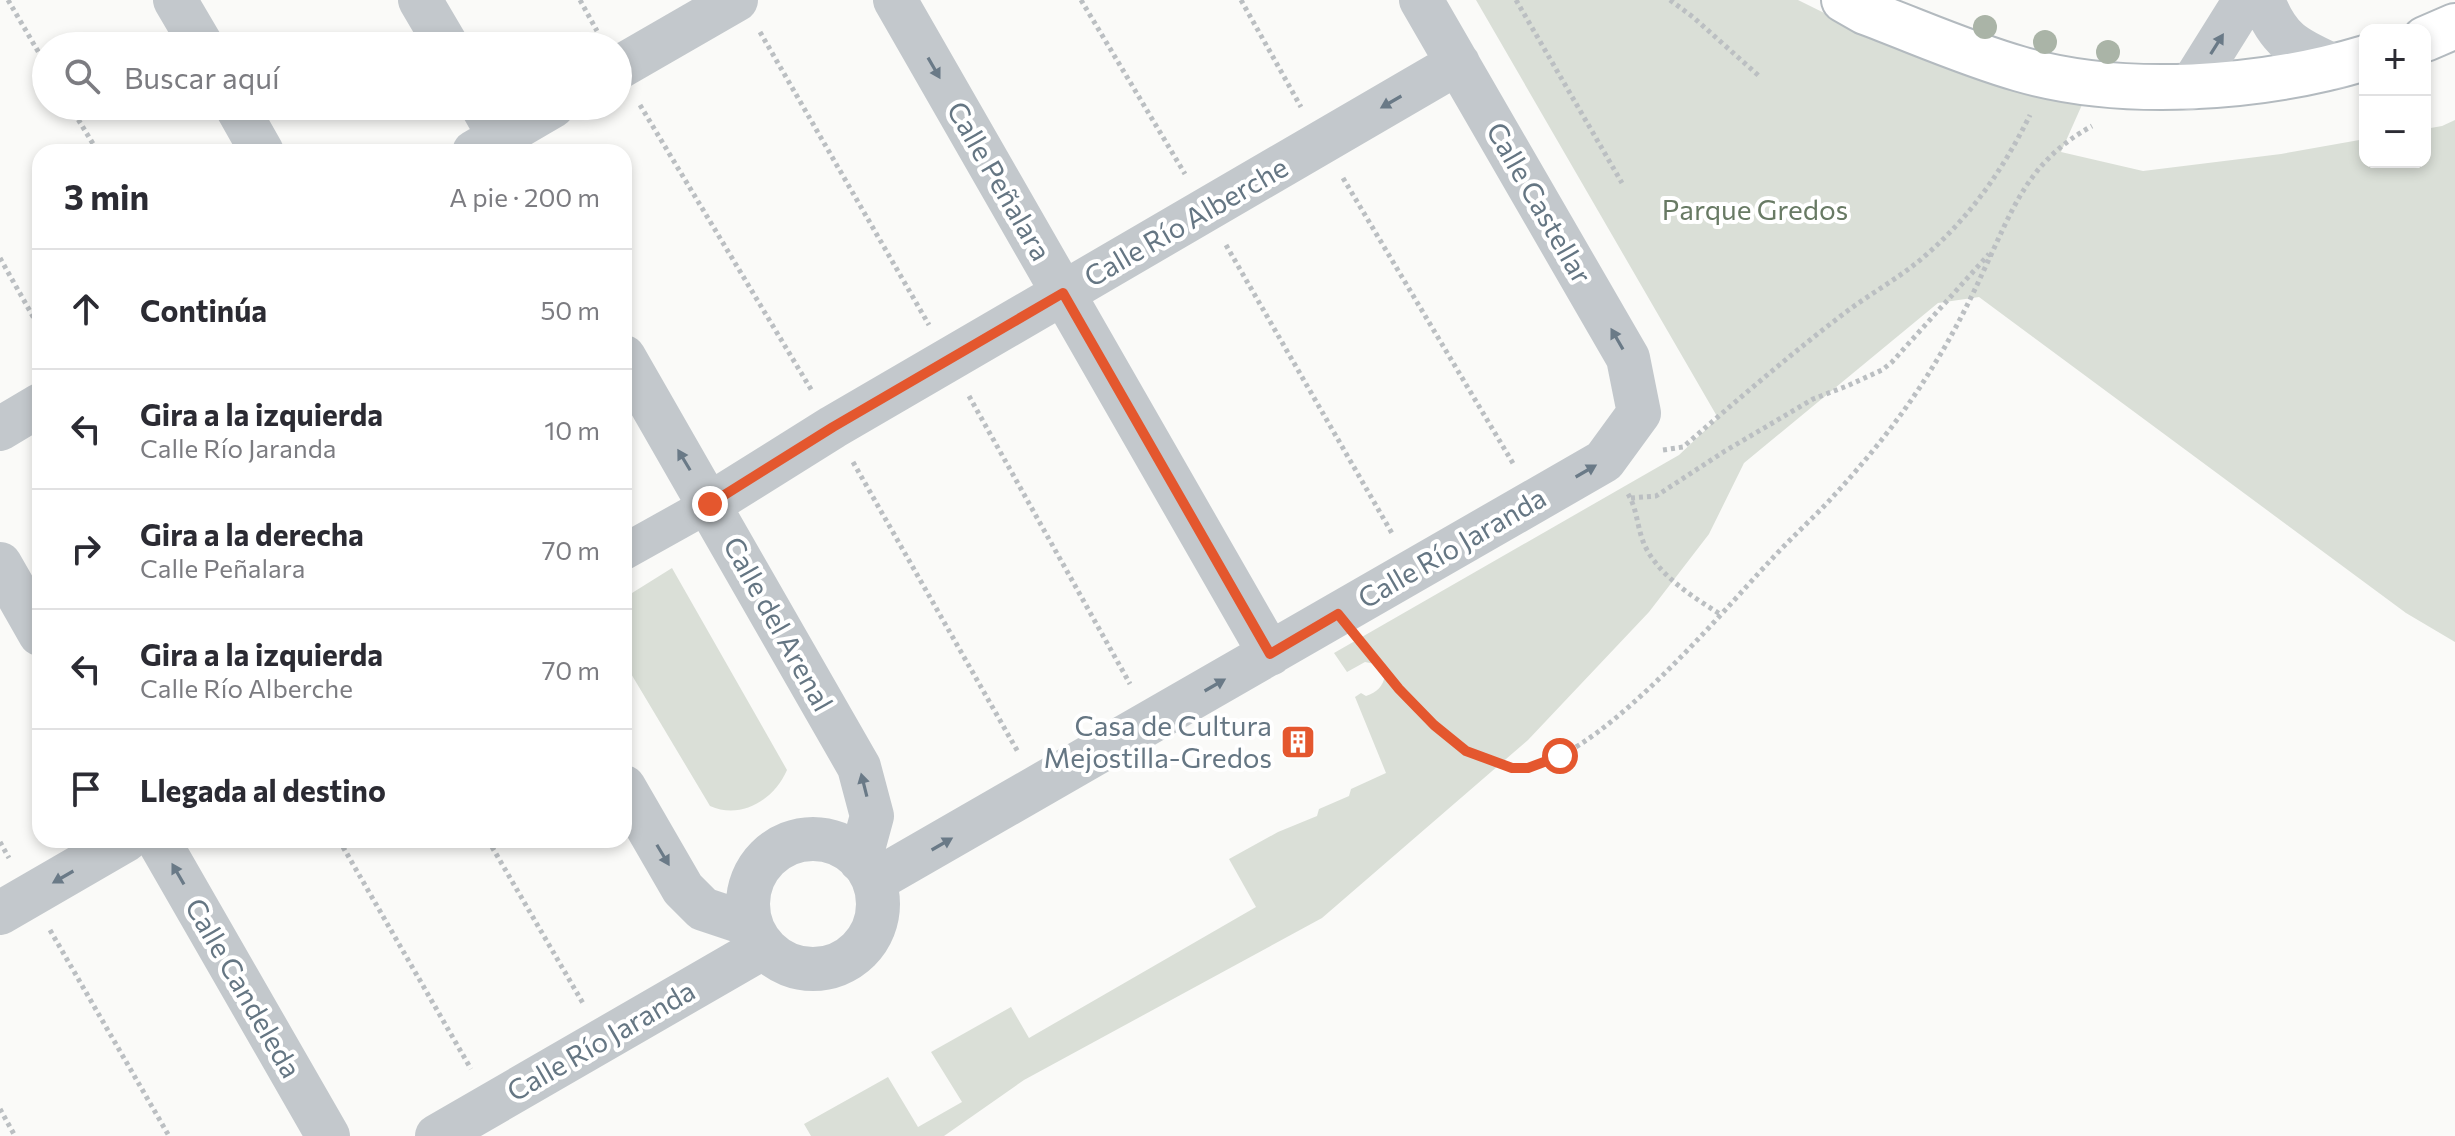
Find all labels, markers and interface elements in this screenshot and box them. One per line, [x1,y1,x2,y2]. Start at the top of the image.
map controls [2359,24,2431,168]
button: + [2359,24,2431,96]
search box [32,32,632,120]
one-way arrow [2210,33,2224,55]
icon: search [60,54,104,98]
one-way arrow [927,56,941,79]
text: Buscar aquí [124,58,280,95]
street label: Calle Peñalara [941,95,1059,266]
one-way arrow [1380,95,1402,109]
button: − [2359,96,2431,168]
street label: Calle Castellar [1480,116,1600,289]
street label: Calle Río Alberche [1078,149,1293,293]
text: 3 min [64,175,149,217]
text: A pie · 200 m [449,181,600,212]
park label: Parque Gredos [1662,192,1848,226]
icon: ahead [64,287,108,331]
text: Continúa [140,291,267,328]
text: 50 m [540,294,600,325]
one-way arrow [1610,328,1624,350]
text: Gira a la izquierda [140,395,383,432]
icon: left [64,407,108,451]
text: 10 m [544,414,600,445]
text: Calle Río Jaranda [140,432,336,463]
one-way arrow [677,449,691,471]
one-way arrow [1575,464,1597,478]
street label: Calle Río Jaranda [1351,480,1552,615]
route end [692,486,728,522]
text: Gira a la derecha [140,515,364,552]
icon: right [64,527,108,571]
street label: Calle del Arenal [717,530,841,717]
text: 70 m [542,534,600,565]
text: Calle Peñalara [140,552,305,583]
text: Gira a la izquierda [140,635,383,672]
icon: left [64,647,108,691]
text: 70 m [542,654,600,685]
text: Calle Río Alberche [140,672,353,703]
one-way arrow [1204,678,1226,692]
place label: Casa de Cultura Mejostilla-Gredos [1044,708,1272,774]
building icon: Casa de Cultura Mejostilla-Gredos [1279,723,1317,761]
route start [1542,738,1578,774]
icon: arrive [64,767,108,811]
text: Llegada al destino [140,771,386,808]
one-way arrow [857,772,869,797]
one-way arrow [931,837,953,851]
one-way arrow [655,844,669,866]
one-way arrow [171,863,185,885]
one-way arrow [52,870,74,884]
street label: Calle Candeleda [179,892,309,1083]
street label: Calle Río Jaranda [500,973,701,1108]

